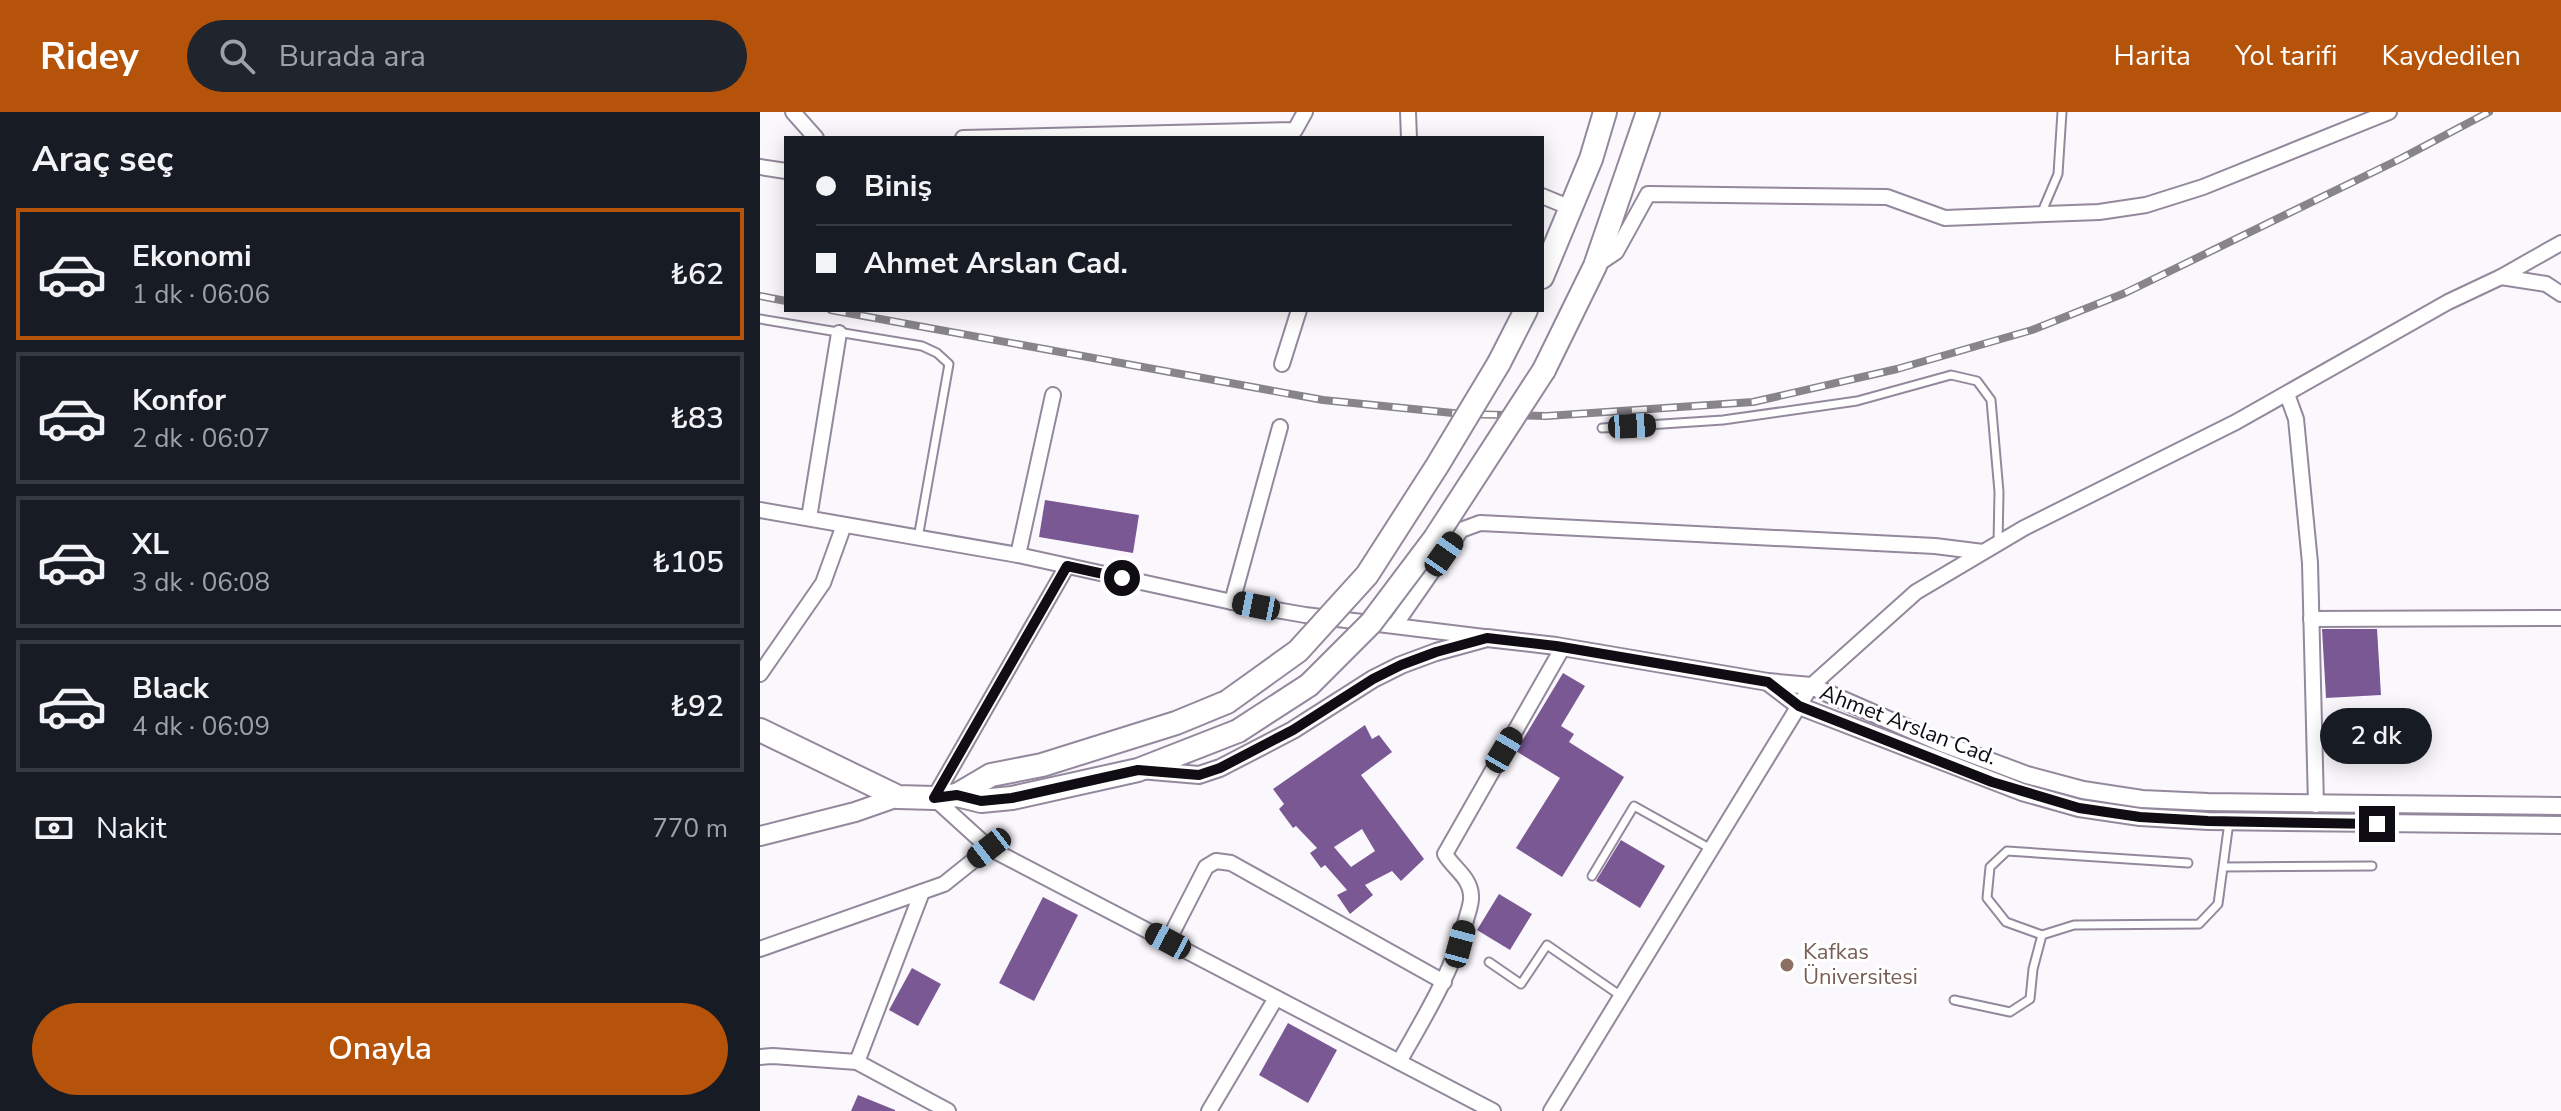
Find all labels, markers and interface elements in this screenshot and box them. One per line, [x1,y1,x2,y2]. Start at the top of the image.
search box [187,20,747,92]
text: Ridey [40,31,139,82]
icon: search [215,34,259,78]
text: Burada ara [279,36,426,77]
text: Harita [2114,37,2191,75]
text: Yol tarifi [2235,37,2337,75]
text: Kaydedilen [2381,37,2521,75]
text: Araç seç [32,135,173,184]
text: Biniş [864,166,932,207]
text: Ekonomi [132,236,252,277]
icon: car [36,238,108,310]
text: Ahmet Arslan Cad. [864,243,1128,284]
text: ₺62 [670,254,724,295]
text: 1 dk · 06:06 [132,277,270,312]
text: Konfor [132,380,226,421]
icon: car [36,382,108,454]
text: ₺83 [670,398,724,439]
car [1607,413,1657,439]
text: 2 dk · 06:07 [132,421,270,456]
text: XL [132,524,169,565]
icon: car [36,526,108,598]
car [1420,527,1468,581]
text: ₺105 [652,542,724,583]
route start [1104,560,1140,596]
text: 3 dk · 06:08 [132,565,270,600]
car [1230,590,1282,622]
text: Black [132,668,209,709]
icon: car [36,670,108,742]
street label: Ahmet Arslan Cad. [1815,677,2001,773]
text: ₺92 [670,686,724,727]
callout: 2 dk [2321,708,2433,764]
text: 4 dk · 06:09 [132,709,270,744]
text: 2 dk [2350,718,2402,753]
car [1482,723,1526,777]
icon: cash [32,806,76,850]
route end [2359,806,2395,842]
text: Nakit [96,808,167,849]
text: 770 m [652,811,728,846]
car [963,824,1015,872]
car [1442,918,1478,970]
car [1141,919,1195,963]
place label: Kafkas Üniversitesi [1803,937,1918,992]
marker: Kafkas Üniversitesi [1778,956,1796,974]
button: Onayla [32,1003,728,1095]

